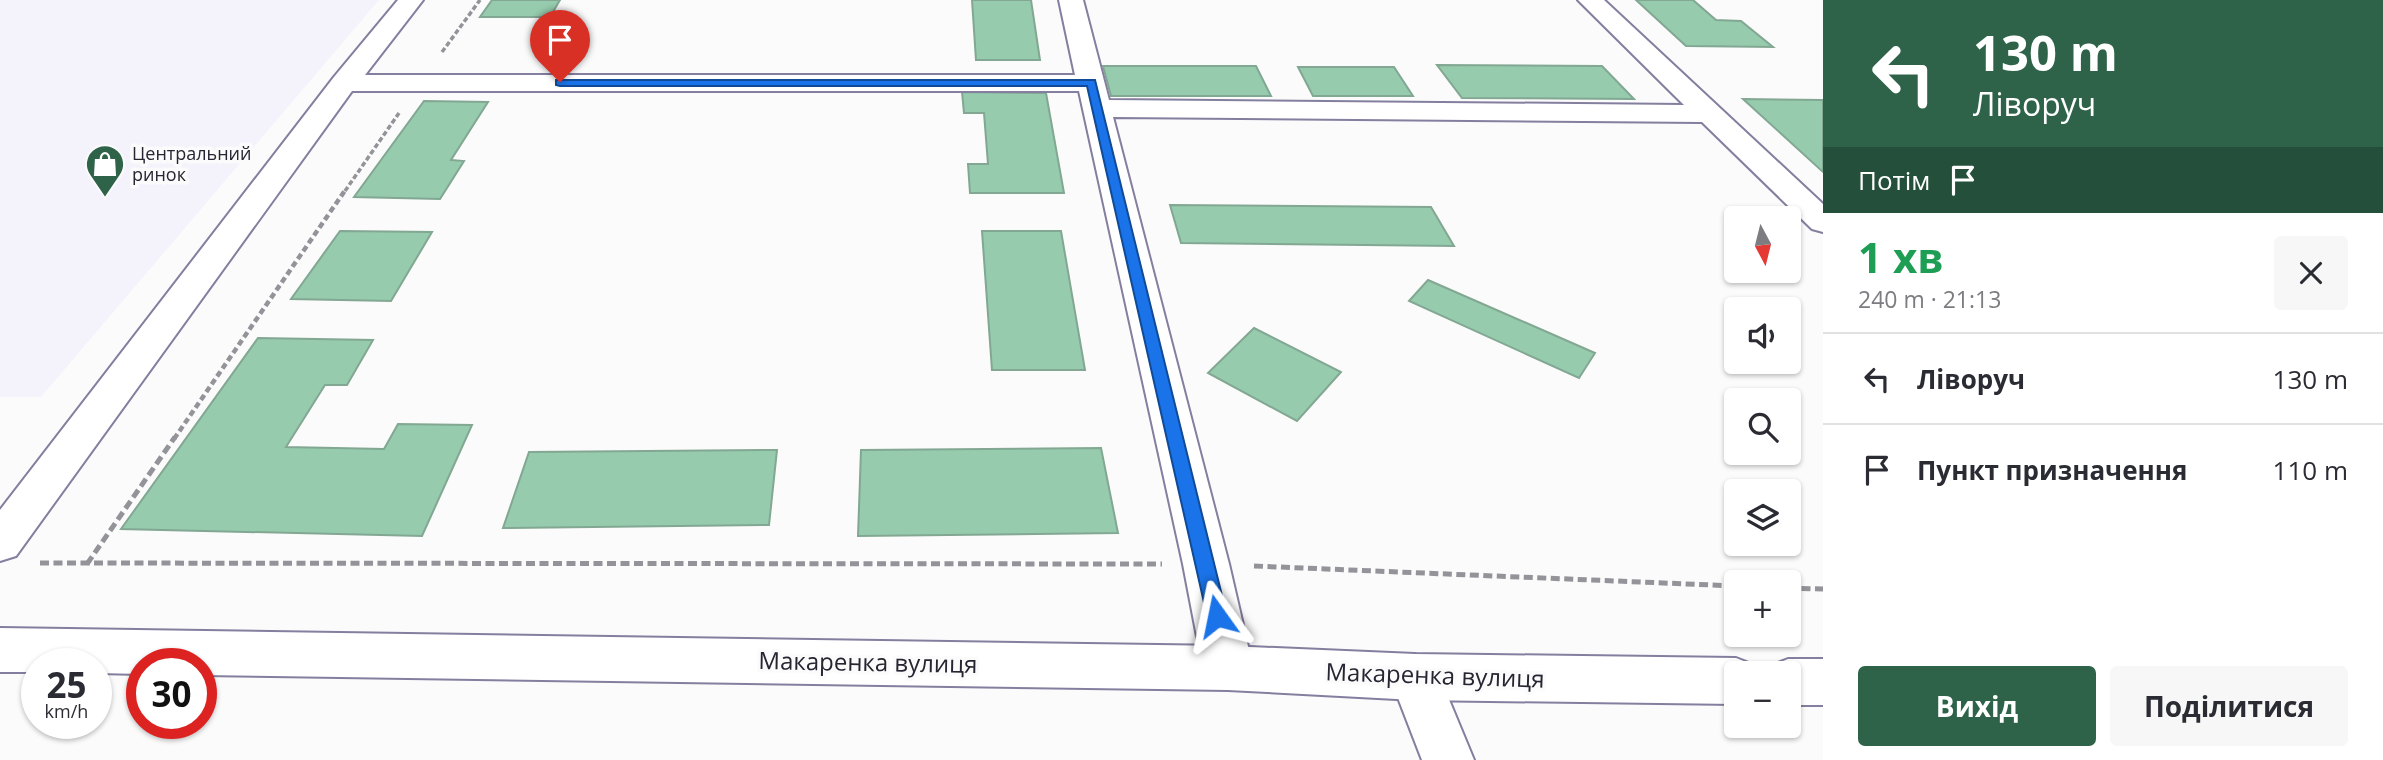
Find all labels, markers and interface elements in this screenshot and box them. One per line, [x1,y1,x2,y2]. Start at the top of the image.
pin [530,10,590,82]
text: 130 m [1973,19,2118,85]
icon: arrive [541,21,579,59]
icon: left [1858,28,1949,119]
text: Ліворуч [1973,82,2096,125]
place label: Центральний ринок [132,141,251,186]
shop icon: Центральний ринок [84,143,126,198]
icon: arrive [1944,161,1982,199]
text: Потім [1858,162,1930,198]
north arrow [1724,206,1801,284]
map controls [1724,206,1801,738]
text: 1 хв [1858,228,1944,285]
button: close [2274,236,2348,310]
text: 240 m · 21:13 [1858,283,2001,315]
button: sound [1724,297,1801,374]
icon: left [1858,360,1896,398]
text: Ліворуч [1917,361,2025,397]
text: 130 m [2273,361,2348,397]
button: search [1724,388,1801,465]
icon: arrive [1858,451,1896,489]
text: Пункт призначення [1917,452,2187,488]
text: 110 m [2273,452,2348,488]
button: layers [1724,479,1801,556]
button: + [1724,570,1801,647]
position arrow [1180,579,1254,653]
street label: Макаренка вулиця [758,643,978,680]
speed limit sign: 30 [126,648,217,739]
street label: Макаренка вулиця [1325,654,1545,695]
text: 25 [46,661,87,708]
button: − [1724,661,1801,738]
button: Вихід [1858,666,2096,746]
button: Поділитися [2110,666,2348,746]
text: km/h [45,699,88,723]

